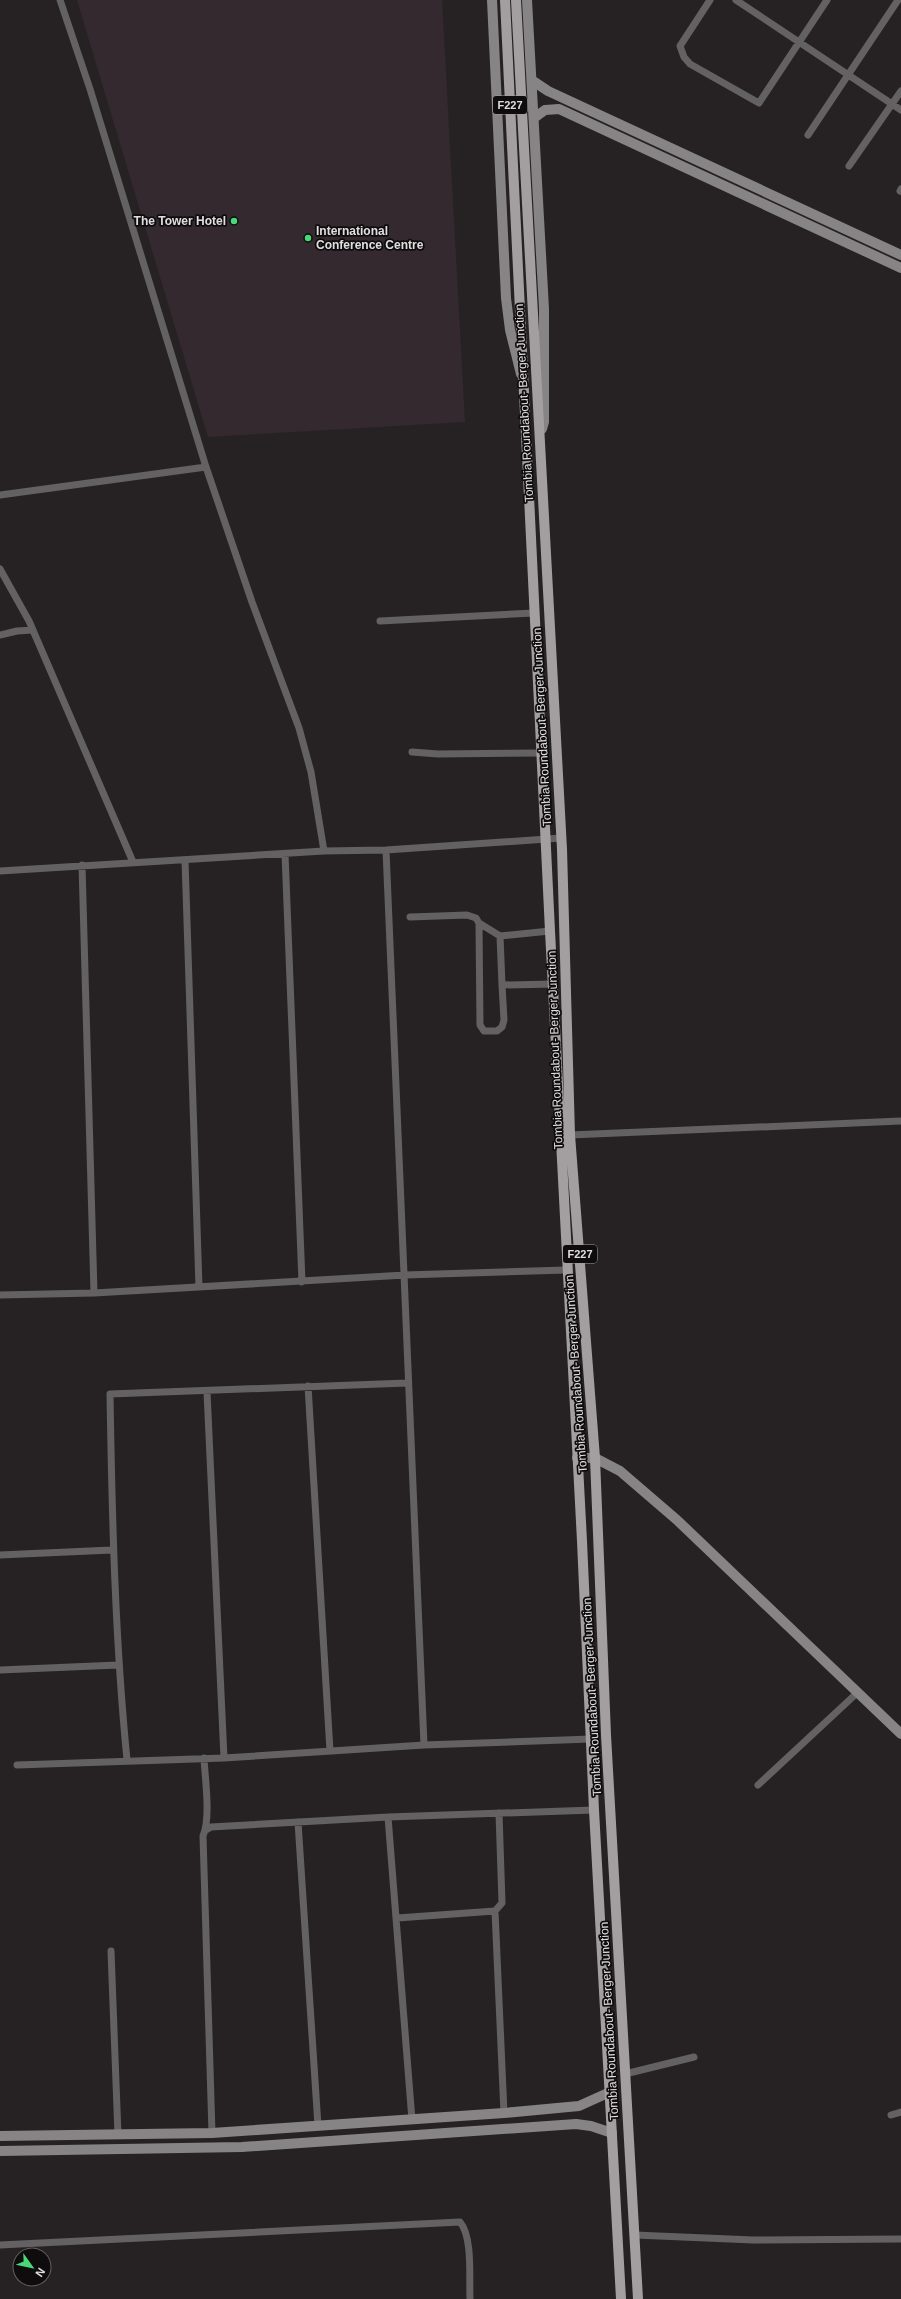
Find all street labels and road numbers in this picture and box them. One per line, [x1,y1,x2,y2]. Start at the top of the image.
road number: F227 [493,96,527,114]
street label: Tombia Roundabout- Berger Junction [512,303,536,503]
street label: Tombia Roundabout- Berger Junction [530,627,554,827]
street label: Tombia Roundabout- Berger Junction [545,950,565,1150]
road number: F227 [563,1245,597,1263]
street label: Tombia Roundabout- Berger Junction [562,1274,590,1474]
street label: Tombia Roundabout- Berger Junction [580,1597,604,1797]
street label: Tombia Roundabout- Berger Junction [597,1921,621,2121]

